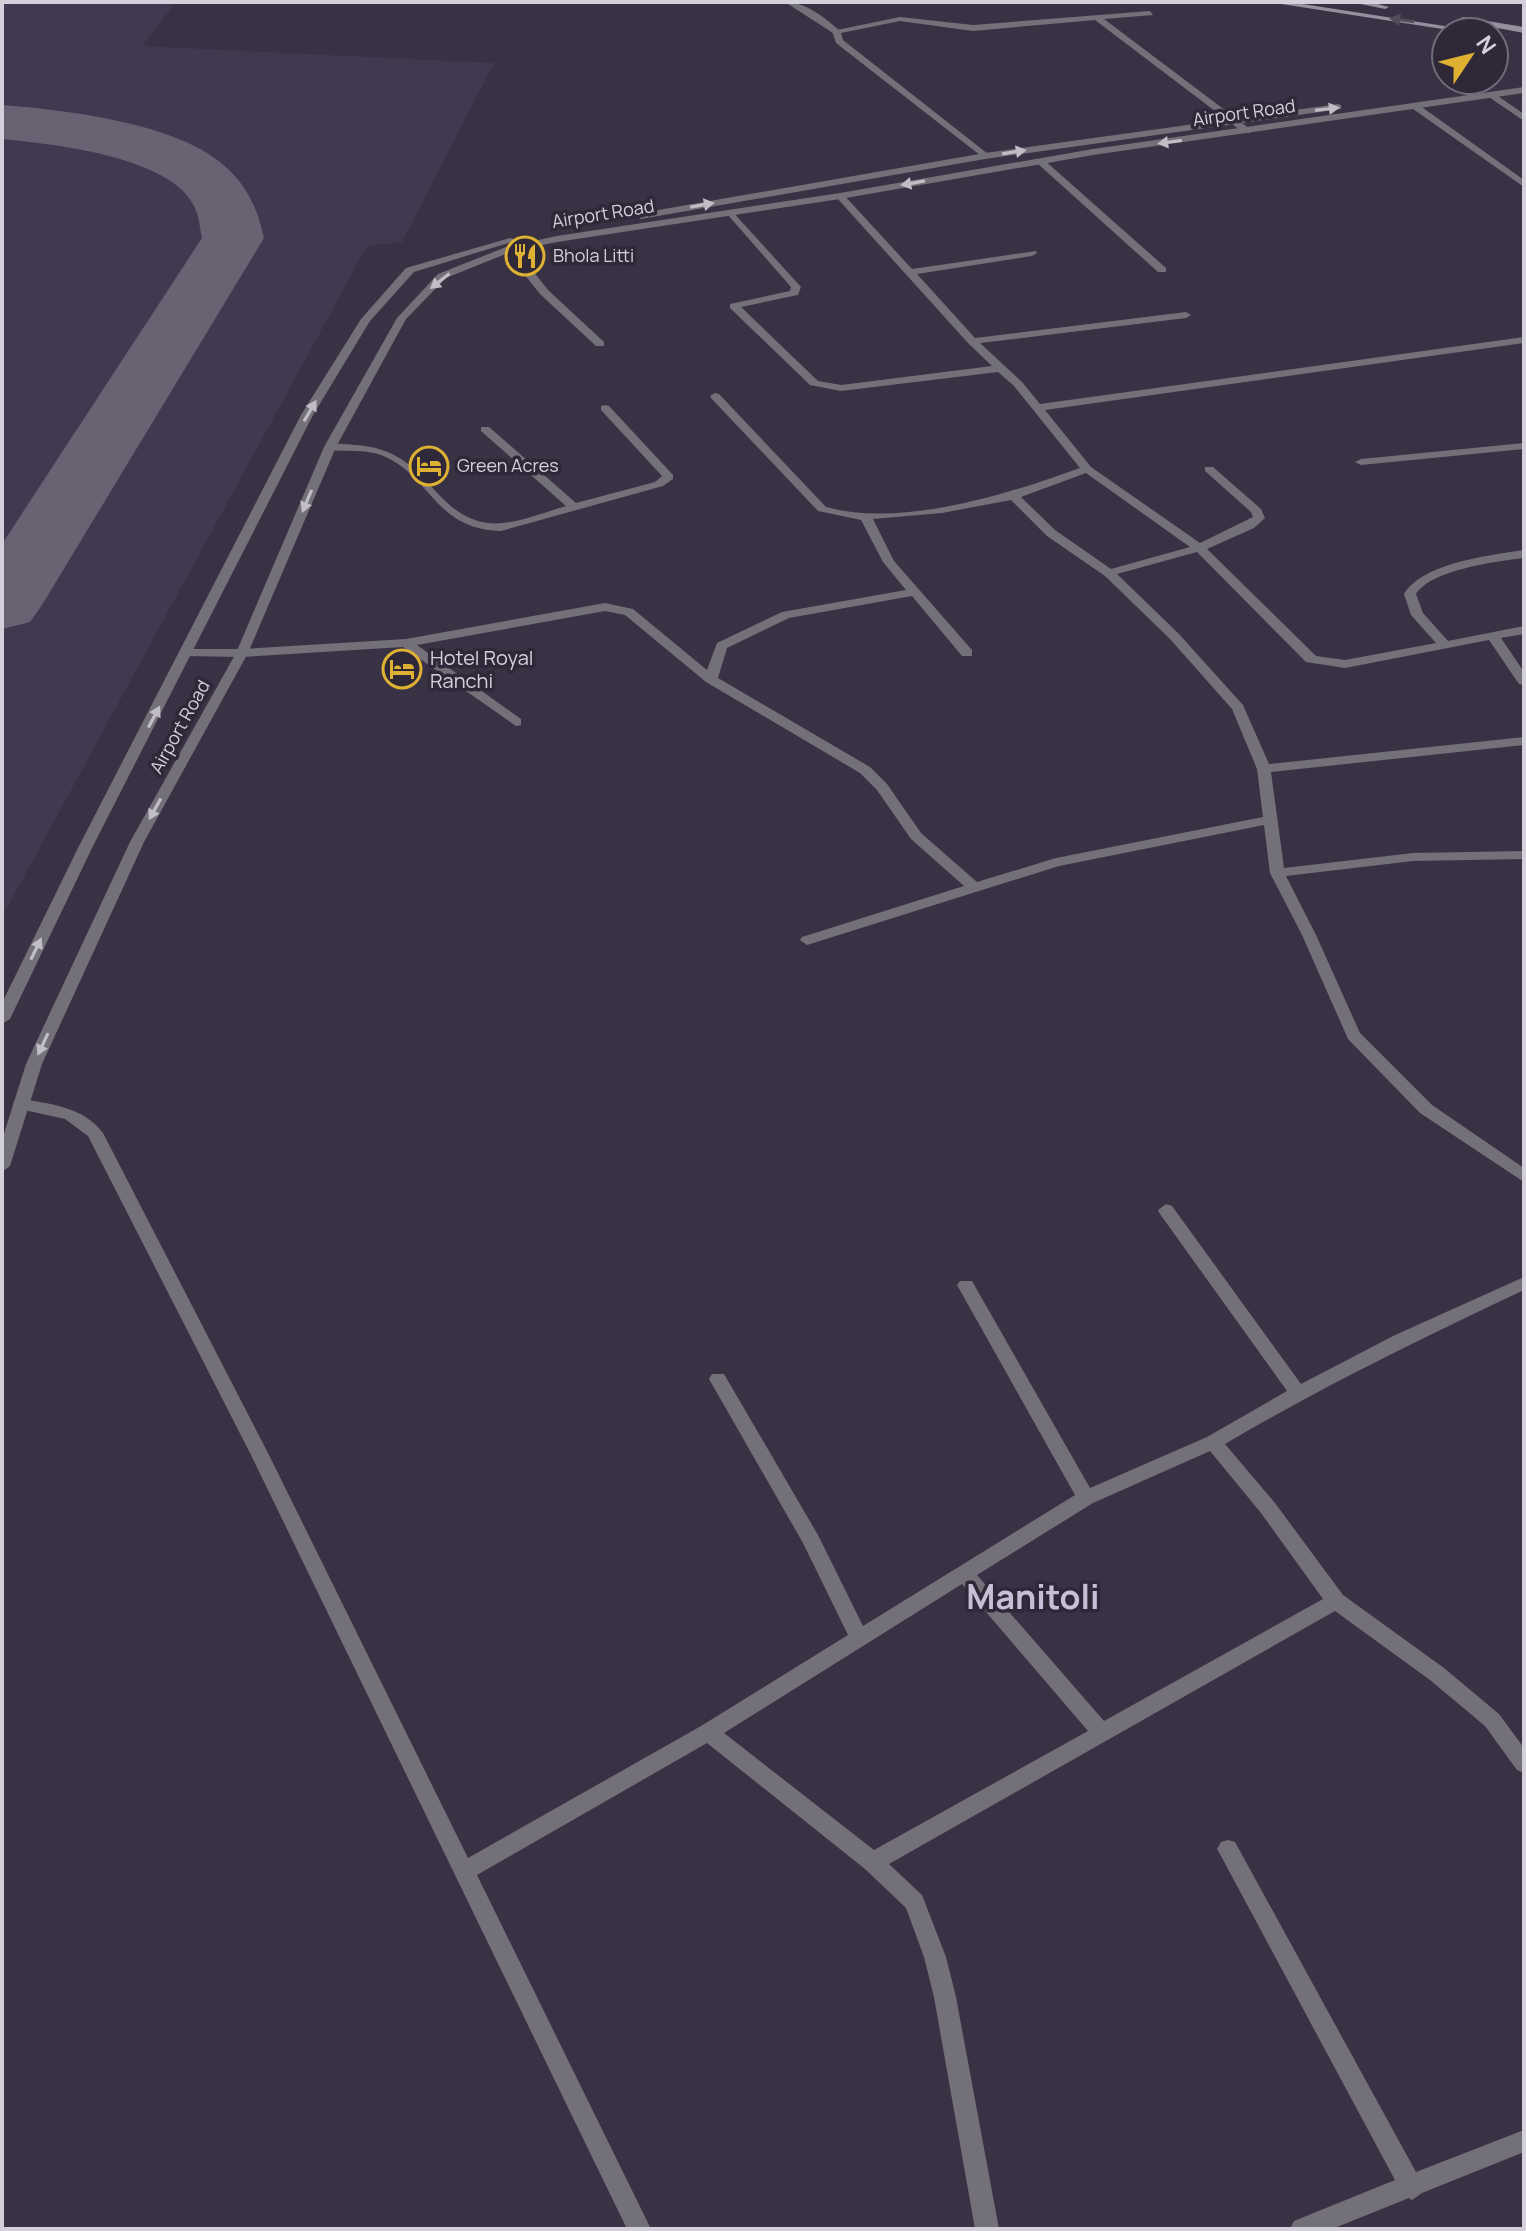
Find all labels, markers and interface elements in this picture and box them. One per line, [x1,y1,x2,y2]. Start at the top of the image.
one-way arrow [1389,13,1414,26]
north arrow [1430,16,1510,96]
text: N [1470,29,1503,60]
street label: Airport Road [1191,93,1297,131]
one-way arrow [1314,102,1339,115]
one-way arrow [1157,135,1182,148]
one-way arrow [1001,145,1026,158]
one-way arrow [900,177,925,189]
street label: Airport Road [550,193,656,233]
one-way arrow [690,199,715,211]
restaurant icon: Bhola Litti [504,235,546,277]
place label: Bhola Litti [553,243,634,267]
one-way arrow [429,273,451,289]
one-way arrow [303,400,317,422]
hotel icon: Green Acres [408,445,450,487]
place label: Green Acres [457,453,559,477]
one-way arrow [300,489,313,513]
place label: Hotel Royal Ranchi [430,644,533,694]
hotel icon: Hotel Royal Ranchi [381,648,423,690]
street label: Airport Road [144,675,215,778]
one-way arrow [148,706,161,729]
one-way arrow [148,798,162,820]
one-way arrow [29,938,43,961]
one-way arrow [37,1032,50,1055]
district label: Manitoli [966,1573,1100,1619]

